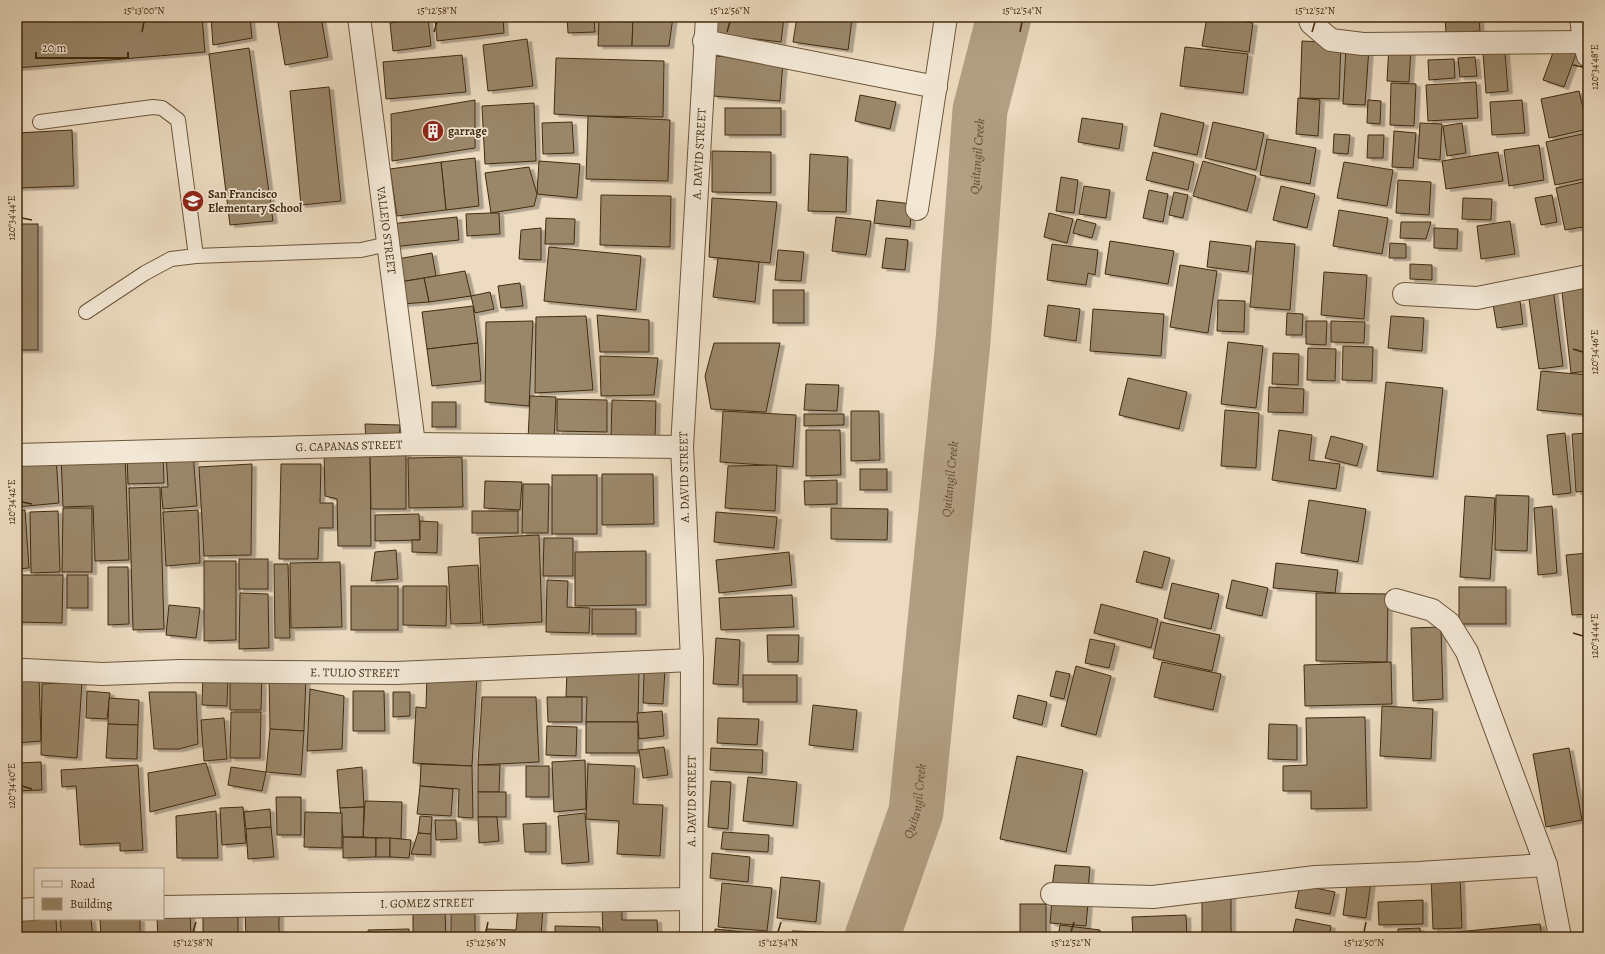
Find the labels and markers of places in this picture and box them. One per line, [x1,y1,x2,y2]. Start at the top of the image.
building icon: garrage [420,118,446,144]
place label: garrage [448,123,487,139]
place label: San Francisco Elementary School [208,186,303,216]
school or university icon: San Francisco Elementary School [180,188,206,214]

